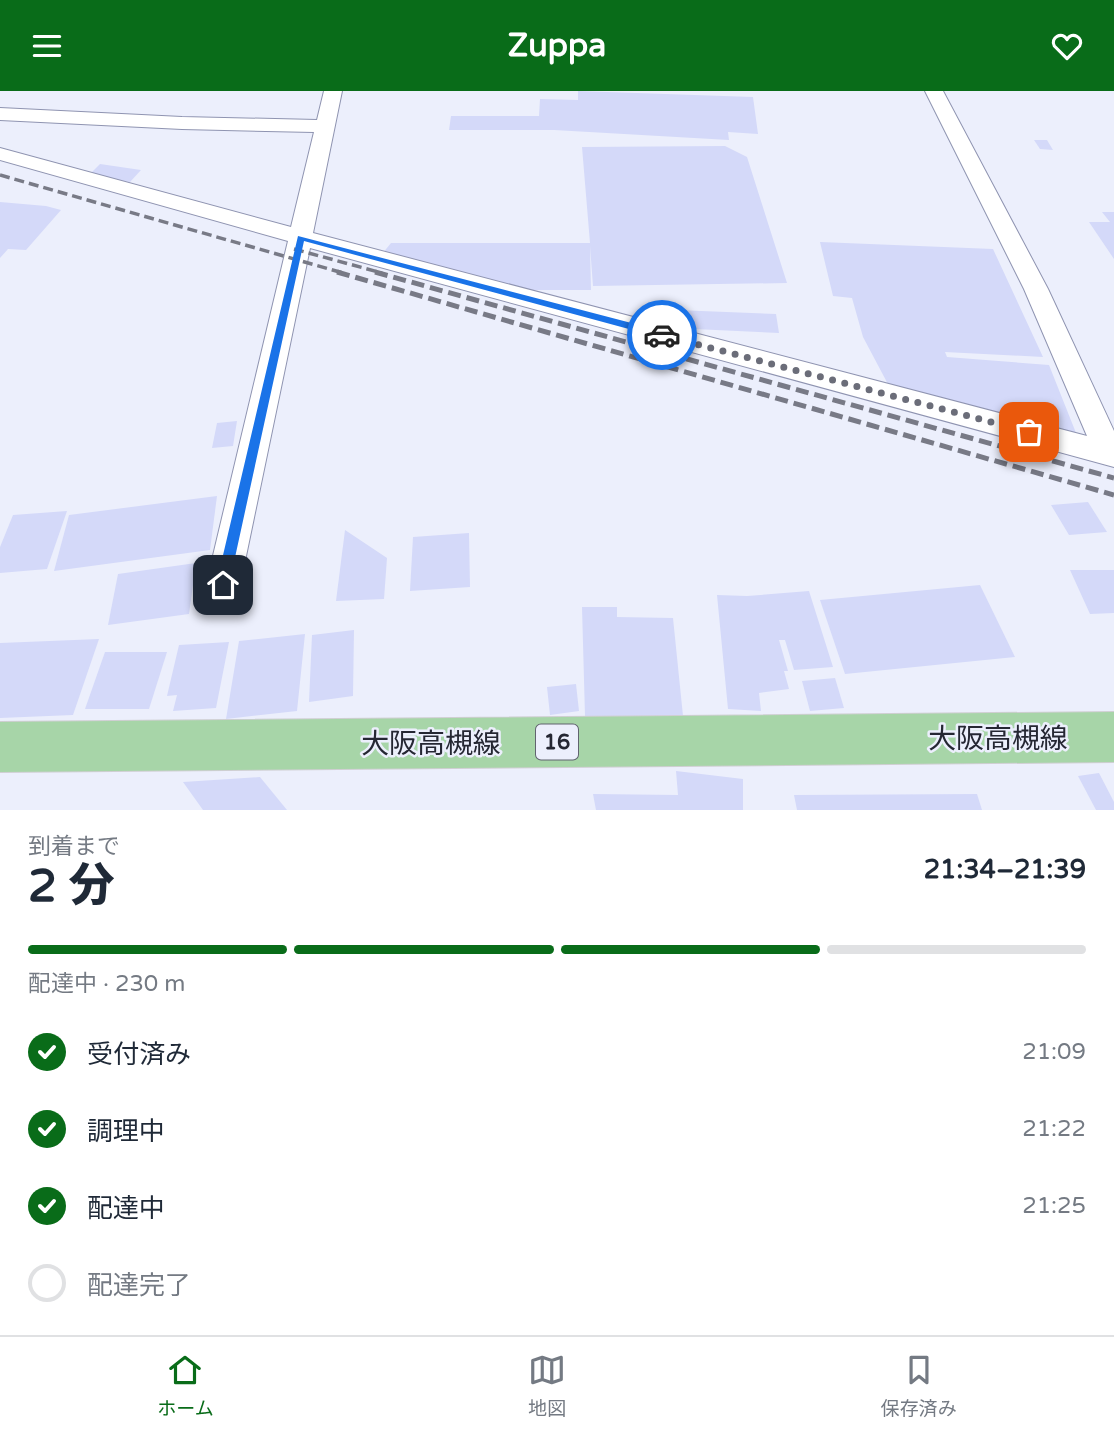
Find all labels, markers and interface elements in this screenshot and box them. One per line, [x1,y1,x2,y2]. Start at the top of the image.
icon: menu [28,27,66,65]
text: Zuppa [508,27,606,65]
icon: heart [1048,27,1086,65]
courier [627,300,697,370]
icon: car [643,316,681,354]
pin [999,402,1059,462]
icon: bag [1010,413,1048,451]
pin [193,555,253,615]
icon: home [204,566,242,604]
street label: 大阪高槻線 [928,722,1068,756]
road number: 16 [536,725,578,759]
street label: 大阪高槻線 [361,727,501,761]
text: 到着まで [28,833,120,861]
text: 21:34–21:39 [924,854,1086,885]
text: 2 分 [28,859,115,914]
text: 配達中 · 230 m [28,970,185,998]
icon: check [28,1033,66,1071]
text: 21:09 [1022,1038,1086,1066]
text: 受付済み [87,1039,191,1070]
icon: check [28,1110,66,1148]
text: 21:22 [1022,1115,1086,1143]
text: 調理中 [87,1116,165,1147]
icon: check [28,1187,66,1225]
text: 21:25 [1022,1192,1086,1220]
text: 配達中 [87,1193,165,1224]
text: 配達完了 [87,1270,191,1301]
tab: ホーム [157,1351,214,1420]
tab: 地図 [528,1351,566,1420]
tab: 保存済み [881,1351,957,1420]

